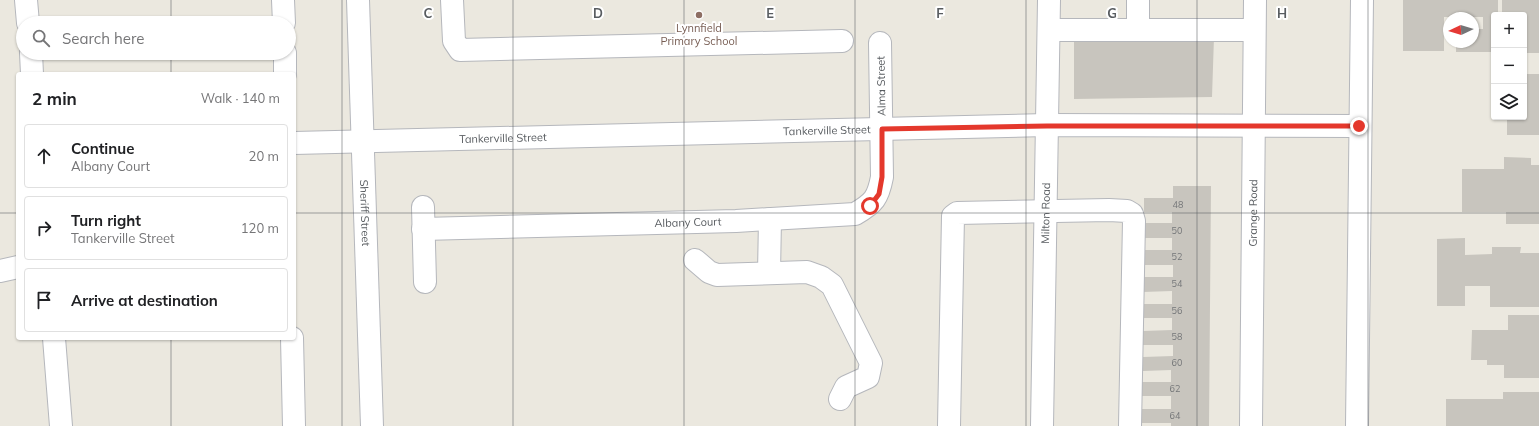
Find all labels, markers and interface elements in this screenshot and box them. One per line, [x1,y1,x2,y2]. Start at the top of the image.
text: C [424,5,433,21]
text: D [593,5,603,21]
text: E [766,5,774,21]
text: F [936,5,944,21]
text: G [1107,5,1117,21]
text: H [1277,5,1287,21]
marker: Lynnfield Primary School [694,10,704,20]
north arrow [1443,12,1479,48]
map controls [1491,12,1527,120]
button: + [1491,12,1527,48]
search box [16,16,296,60]
place label: Lynnfield Primary School [661,21,737,48]
icon: search [30,27,52,49]
text: Search here [62,29,144,48]
button: − [1491,48,1527,84]
street label: Alma Street [873,56,889,116]
button: layers [1491,84,1527,120]
text: 2 min [32,88,77,109]
text: Walk · 140 m [201,90,280,106]
route end [1350,117,1368,135]
street label: Tankerville Street [783,122,871,138]
street label: Tankerville Street [459,130,547,146]
text: Continue [71,139,134,158]
icon: ahead [33,145,55,167]
text: 20 m [249,148,279,164]
text: Albany Court [71,158,150,174]
street label: Sheriff Street [357,179,373,247]
street label: Grange Road [1246,179,1260,247]
street label: Milton Road [1038,182,1053,244]
route start [861,197,879,215]
house number: 48 [1173,199,1183,210]
text: Turn right [71,211,141,230]
street label: Albany Court [654,214,722,230]
icon: right [33,217,55,239]
text: 120 m [241,220,279,236]
house number: 50 [1172,225,1182,236]
text: Tankerville Street [71,230,175,246]
house number: 52 [1172,251,1182,262]
house number: 54 [1172,278,1183,289]
icon: arrive [33,289,55,311]
text: Arrive at destination [71,291,218,310]
house number: 56 [1172,305,1182,316]
house number: 58 [1172,331,1182,342]
house number: 60 [1172,357,1182,368]
house number: 62 [1170,383,1180,394]
house number: 64 [1170,410,1181,421]

